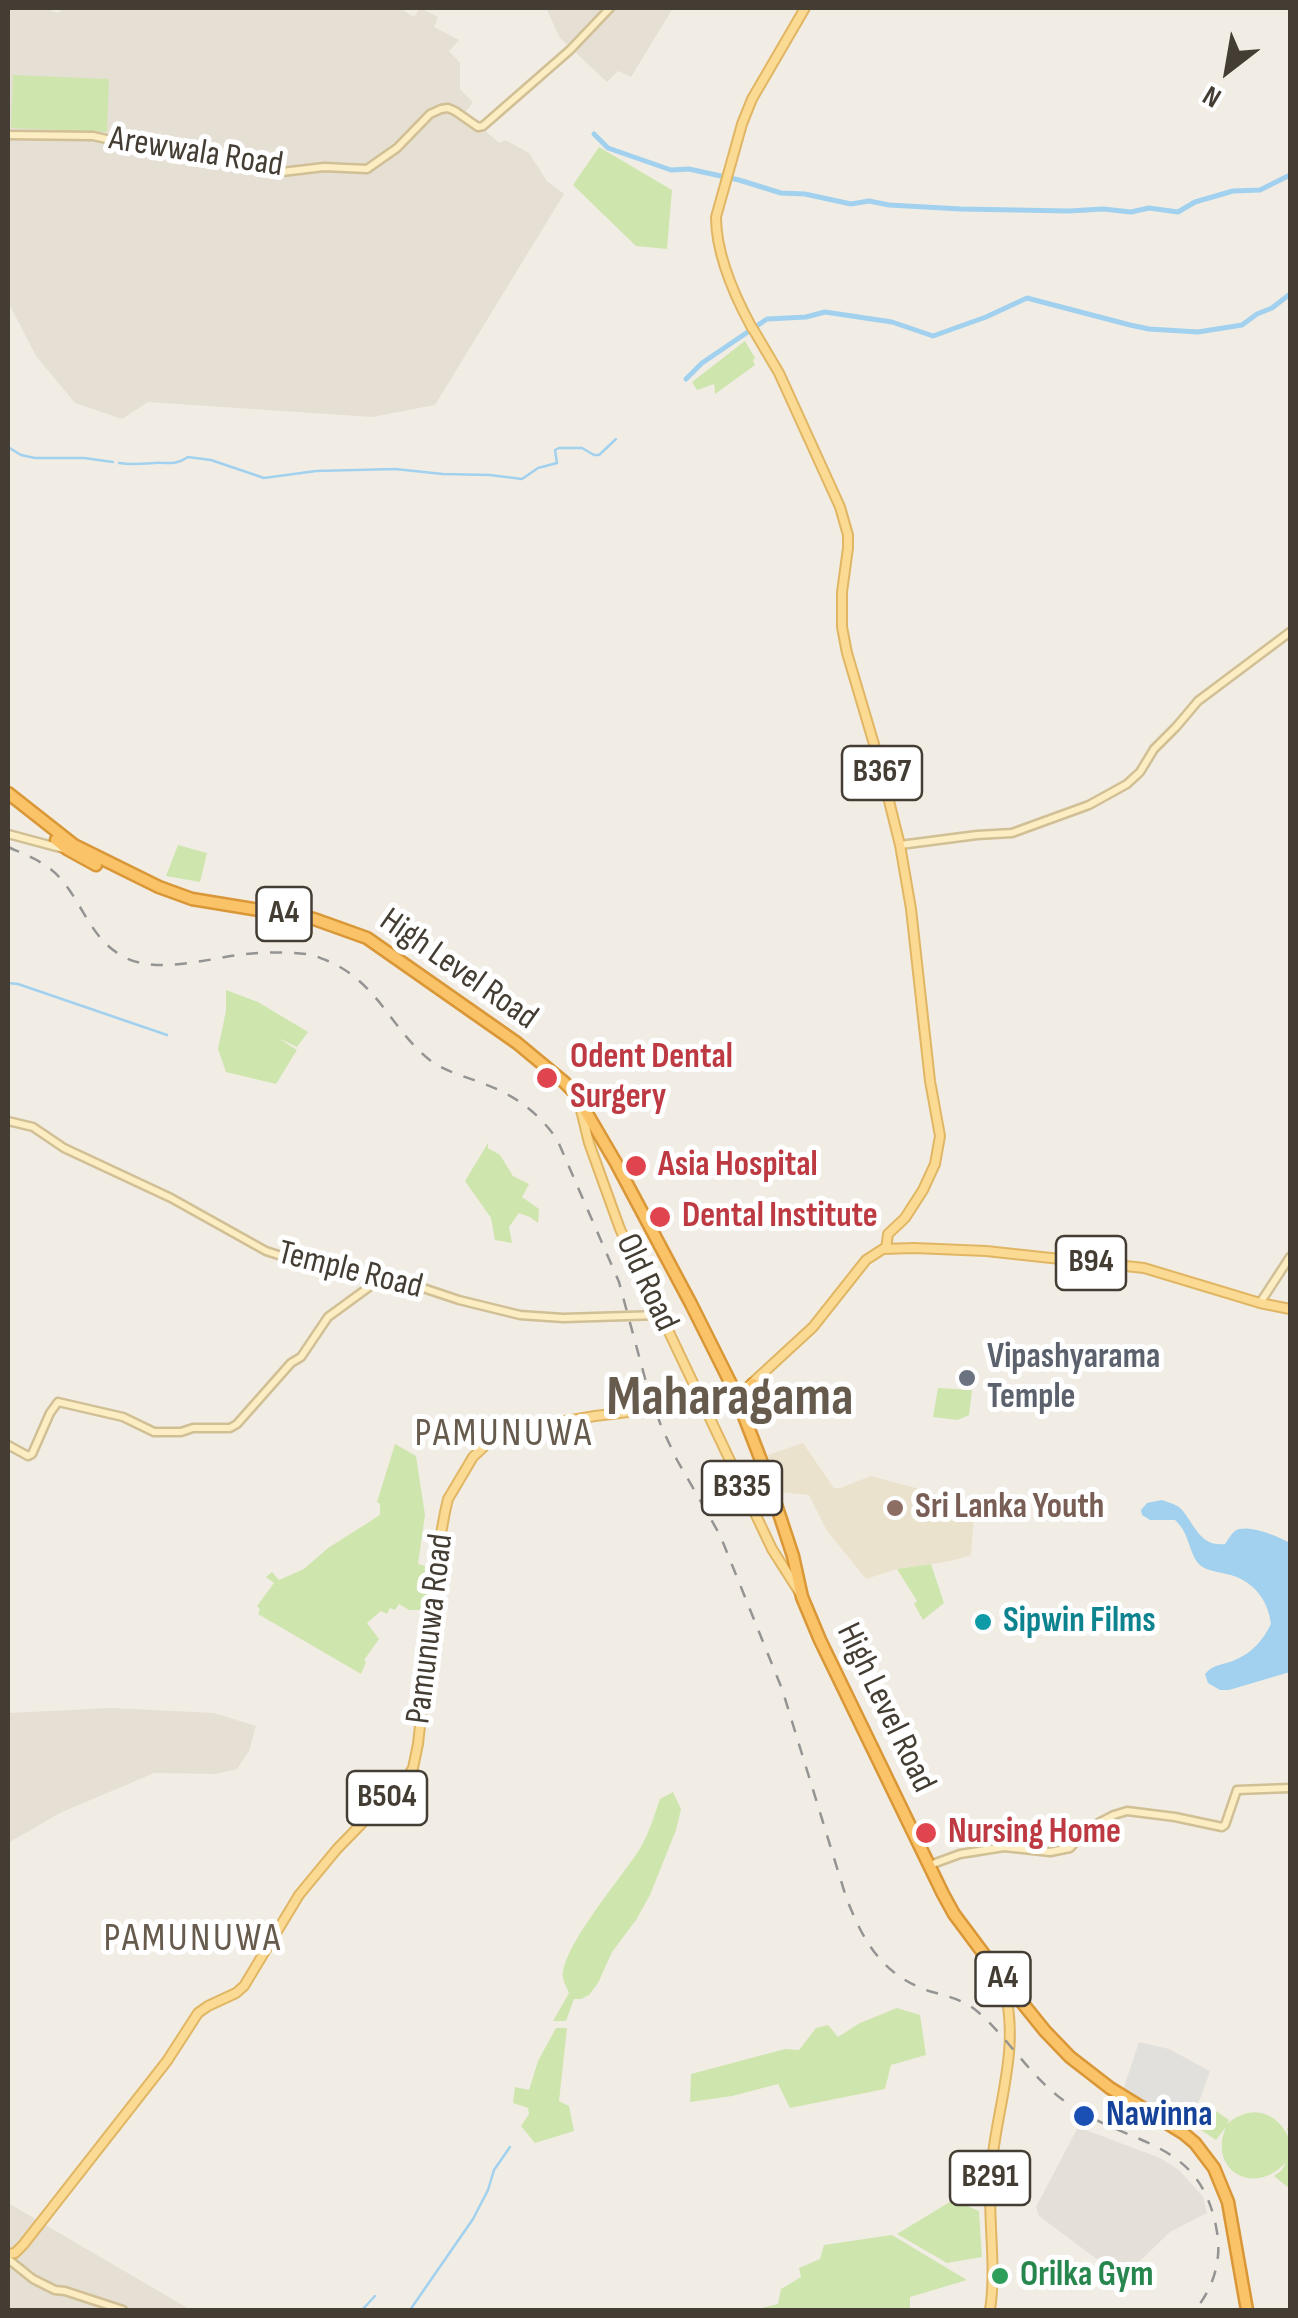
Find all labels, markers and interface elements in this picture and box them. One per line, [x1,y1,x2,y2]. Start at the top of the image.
north arrow [1178,20,1278,120]
text: N [1197,78,1227,114]
street label: Arewwala Road [106,119,286,187]
road number: B367 [842,746,922,800]
road number: A4 [256,887,312,941]
street label: High Level Road [371,900,545,1040]
place label: Odent Dental Surgery [570,1037,733,1119]
marker: Odent Dental Surgery [534,1065,560,1091]
place label: Asia Hospital [658,1145,818,1187]
marker: Asia Hospital [623,1153,649,1179]
place label: Dental Institute [682,1196,878,1238]
marker: Dental Institute [647,1204,673,1230]
street label: Old Road [605,1228,687,1338]
street label: Temple Road [273,1233,427,1309]
road number: B94 [1056,1236,1126,1290]
place label: Vipashyarama Temple [987,1337,1160,1419]
district label: Maharagama [606,1367,854,1433]
marker: Vipashyarama Temple [956,1367,978,1389]
district label: PAMUNUWA [414,1411,594,1459]
road number: B335 [702,1461,782,1515]
place label: Sri Lanka Youth [915,1487,1104,1529]
marker: Sri Lanka Youth [884,1497,906,1519]
street label: Pamunuwa Road [399,1532,463,1726]
place label: Sipwin Films [1003,1601,1156,1643]
marker: Sipwin Films [972,1611,994,1633]
street label: High Level Road [826,1617,944,1799]
road number: B504 [347,1771,427,1825]
place label: Nursing Home [948,1812,1121,1854]
marker: Nursing Home [913,1820,939,1846]
district label: PAMUNUWA [103,1916,283,1964]
road number: A4 [976,1952,1030,2006]
place label: Nawinna [1106,2095,1213,2137]
marker: Nawinna [1071,2103,1097,2129]
road number: B291 [950,2151,1030,2205]
place label: Orilka Gym [1020,2255,1153,2297]
marker: Orilka Gym [989,2265,1011,2287]

